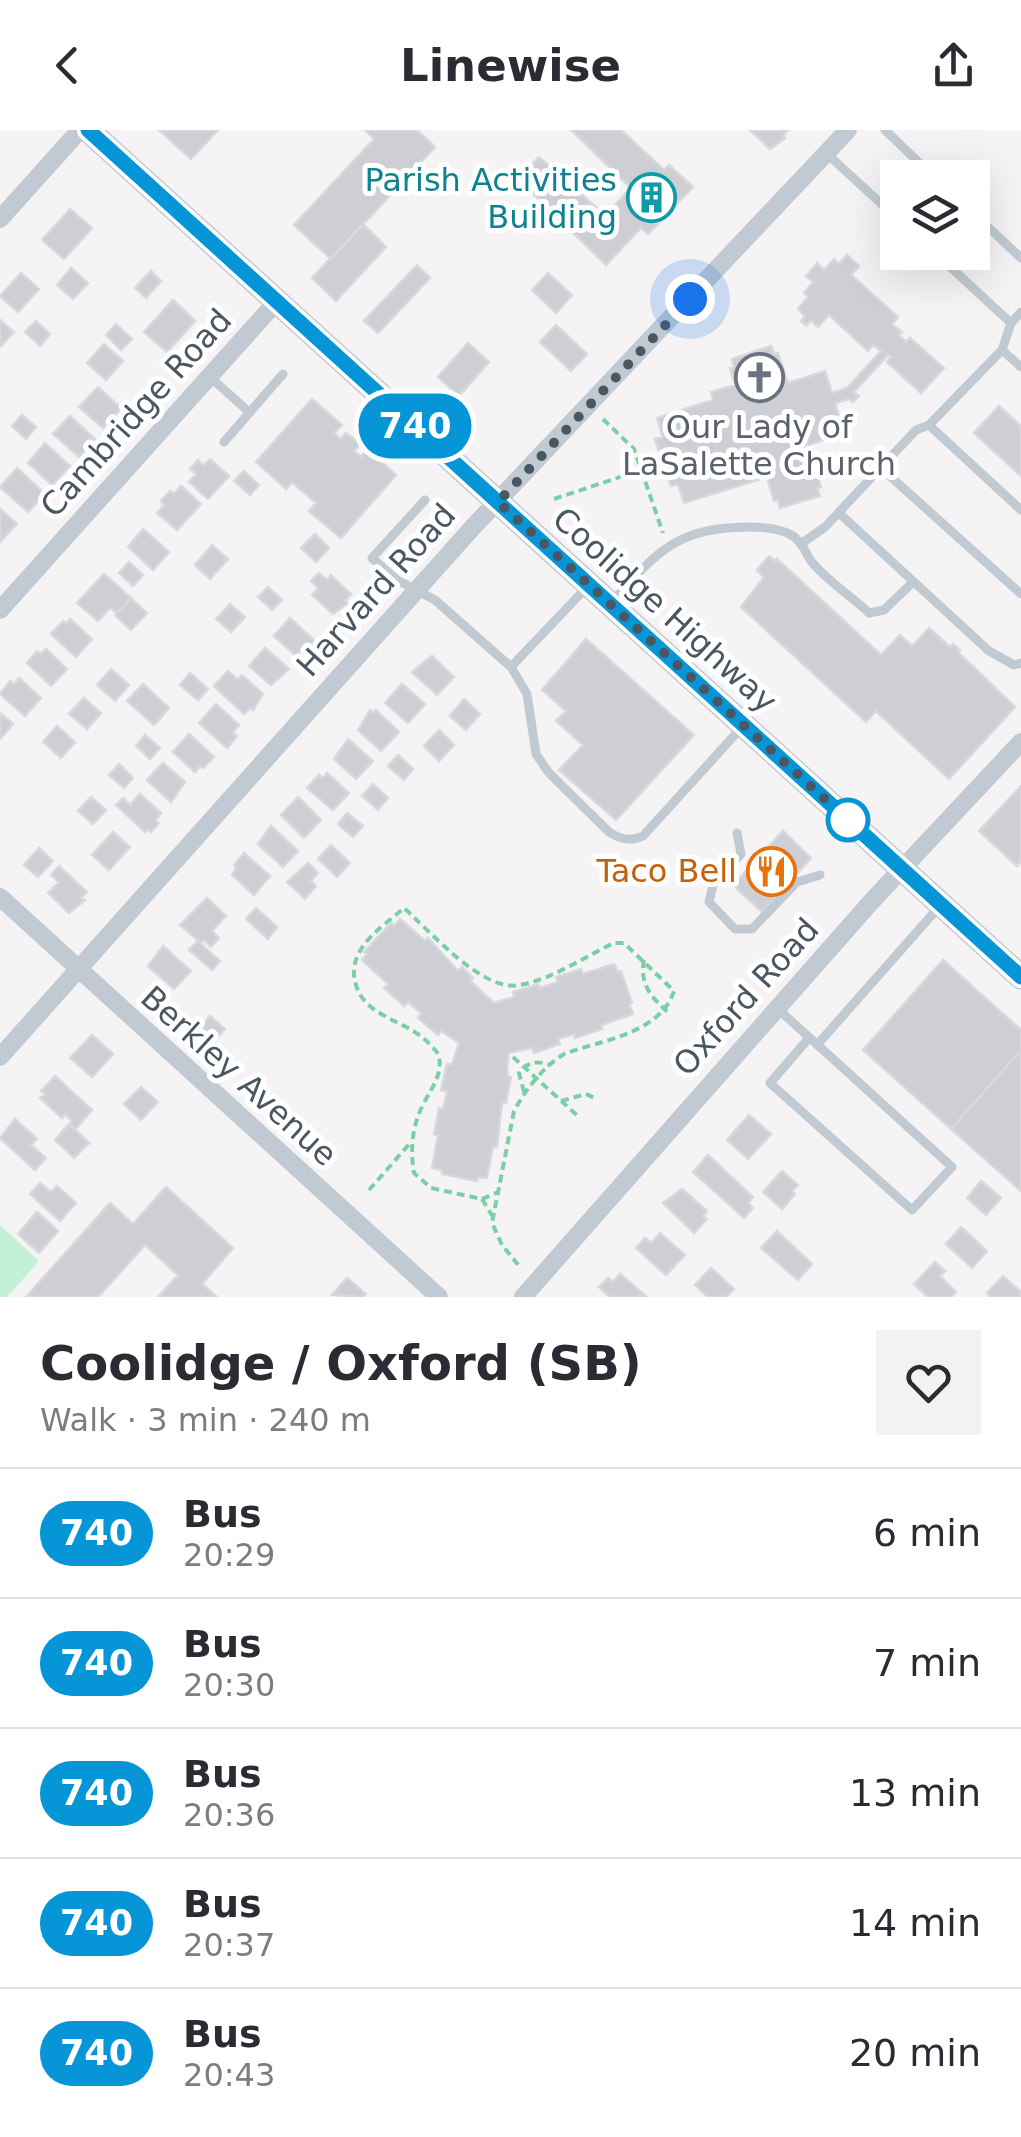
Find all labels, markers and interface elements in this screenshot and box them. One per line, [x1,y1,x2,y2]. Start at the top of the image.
icon: back [40,38,95,93]
icon: share [926,38,981,93]
text: Linewise [400,39,621,92]
map controls [880,160,990,270]
button: layers [880,160,990,270]
place label: Parish Activities Building [364,161,617,236]
building icon: Parish Activities Building [626,172,678,224]
your location [665,274,715,324]
street label: Cambridge Road [33,301,239,525]
church icon: Our Lady of LaSalette Church [733,351,785,403]
line badge: 740 [358,394,472,458]
text: 740 [378,406,452,446]
place label: Our Lady of LaSalette Church [622,408,896,483]
street label: Harvard Road [289,496,463,684]
street label: Coolidge Highway [545,500,785,720]
unlabelled marker [827,799,869,841]
restaurant icon: Taco Bell [746,845,798,897]
place label: Taco Bell [595,852,737,890]
street label: Oxford Road [666,911,826,1083]
street label: Berkley Avenue [133,978,345,1174]
button: heart [876,1330,981,1435]
text: Coolidge / Oxford (SB) [40,1335,642,1391]
text: Walk · 3 min · 240 m [40,1401,371,1439]
text: Bus [183,1492,262,1536]
text: 6 min [873,1511,981,1555]
text: 740 [60,1513,133,1553]
text: 20:29 [183,1536,275,1574]
text: Bus [183,1622,262,1666]
text: 7 min [873,1641,981,1685]
text: 740 [60,1643,133,1683]
text: 20:30 [183,1666,275,1704]
text: Bus [183,1752,262,1796]
text: 13 min [849,1771,981,1815]
text: 740 [60,1773,133,1813]
text: 20:36 [183,1796,275,1834]
text: Bus [183,1882,262,1926]
text: 14 min [849,1901,981,1945]
text: 740 [60,1903,133,1943]
text: 20:37 [183,1926,275,1964]
text: Bus [183,2012,262,2056]
text: 20 min [849,2031,981,2075]
text: 740 [60,2033,133,2073]
text: 20:43 [183,2056,275,2094]

